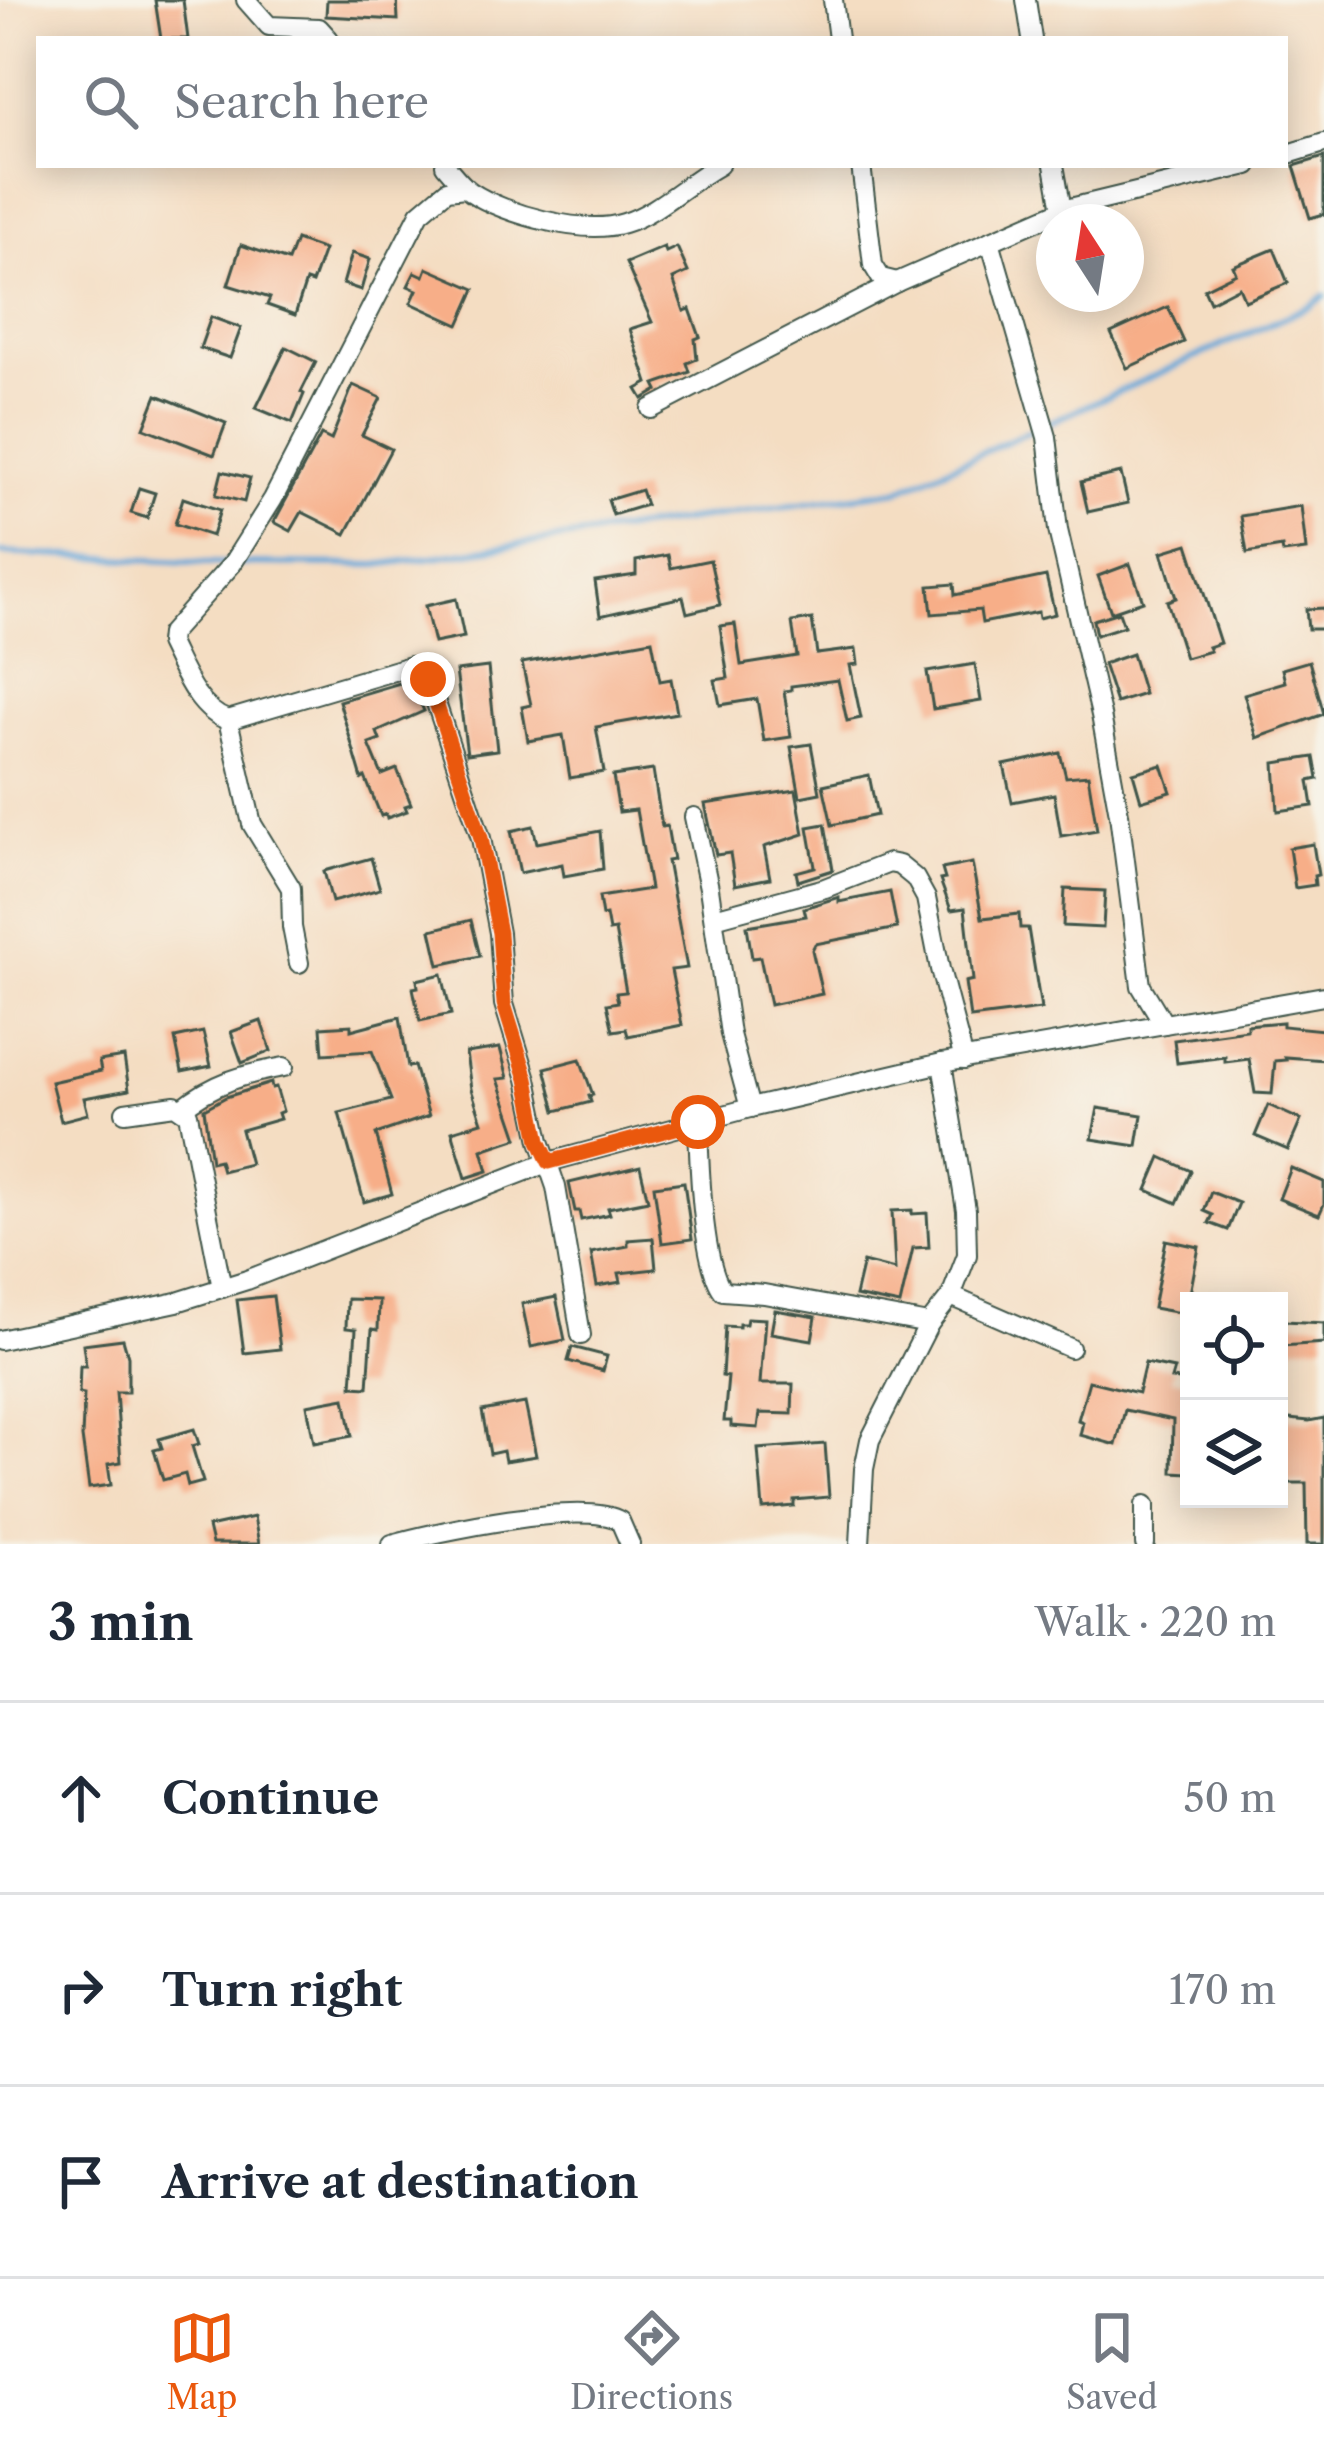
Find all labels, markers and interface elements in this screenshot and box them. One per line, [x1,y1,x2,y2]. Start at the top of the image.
search box [36,36,1288,168]
icon: search [78,69,144,135]
text: Search here [174,74,429,130]
north arrow [1036,204,1144,312]
route end [401,652,455,706]
route start [671,1095,725,1149]
map controls [1180,1292,1288,1508]
button: locate [1180,1292,1288,1400]
button: layers [1180,1400,1288,1508]
text: 3 min [48,1591,194,1653]
text: Walk · 220 m [1035,1598,1276,1646]
icon: ahead [48,1765,114,1831]
text: Continue [162,1770,379,1826]
text: 50 m [1183,1774,1276,1822]
icon: right [48,1957,114,2023]
text: Turn right [162,1962,402,2018]
text: 170 m [1169,1966,1276,2014]
icon: arrive [48,2149,114,2215]
text: Arrive at destination [162,2154,639,2210]
tab: Map [166,2305,237,2418]
tab: Directions [570,2305,733,2418]
tab: Saved [1066,2305,1158,2418]

